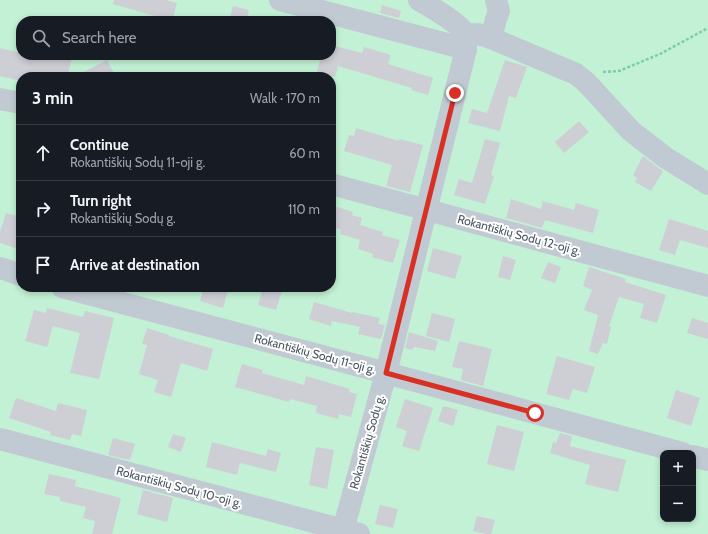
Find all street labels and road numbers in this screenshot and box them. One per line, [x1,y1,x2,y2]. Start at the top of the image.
street label: Rokantiškių Sodų 12-oji g. [456,211,582,258]
street label: Rokantiškių Sodų 11-oji g. [253,330,377,377]
street label: Rokantiškių Sodų g. [346,393,387,491]
street label: Rokantiškių Sodų 10-oji g. [115,463,244,510]

